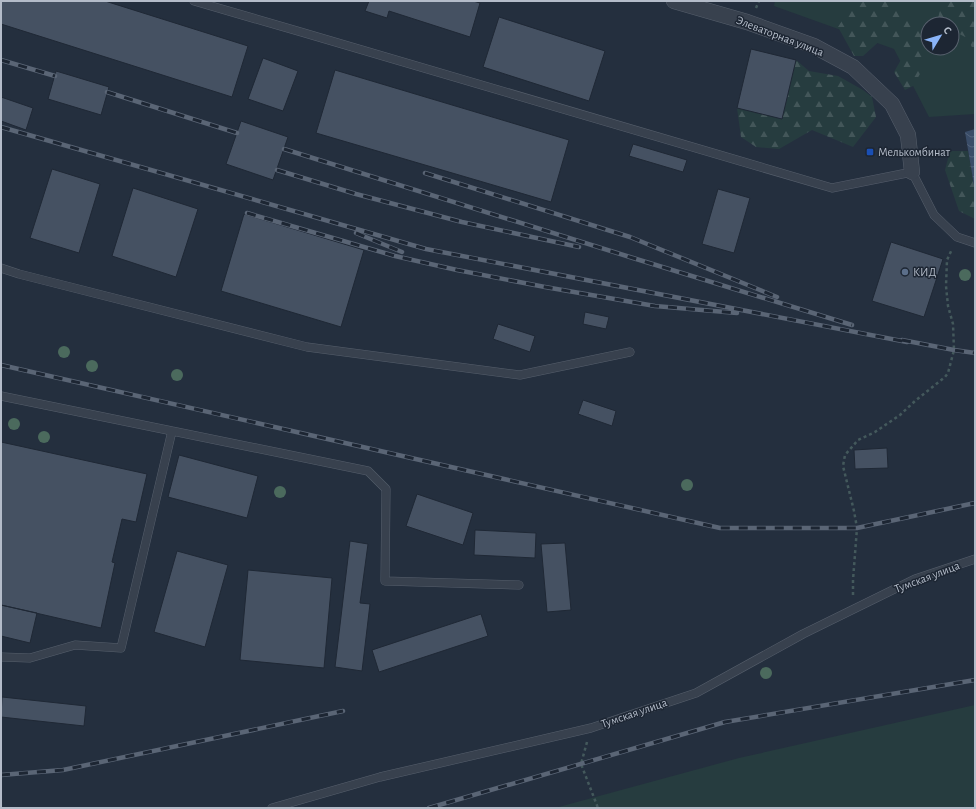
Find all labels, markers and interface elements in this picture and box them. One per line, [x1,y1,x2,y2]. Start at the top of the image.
street label: Элеваторная улица [734,14,826,59]
north arrow [920,16,960,56]
text: С [941,24,954,36]
place label: Мелькомбинат [878,146,951,158]
marker: Мелькомбинат [865,147,875,157]
place label: КИД [913,266,936,278]
marker: КИД [900,267,910,277]
street label: Тумская улица [893,559,962,596]
street label: Тумская улица [599,696,669,731]

